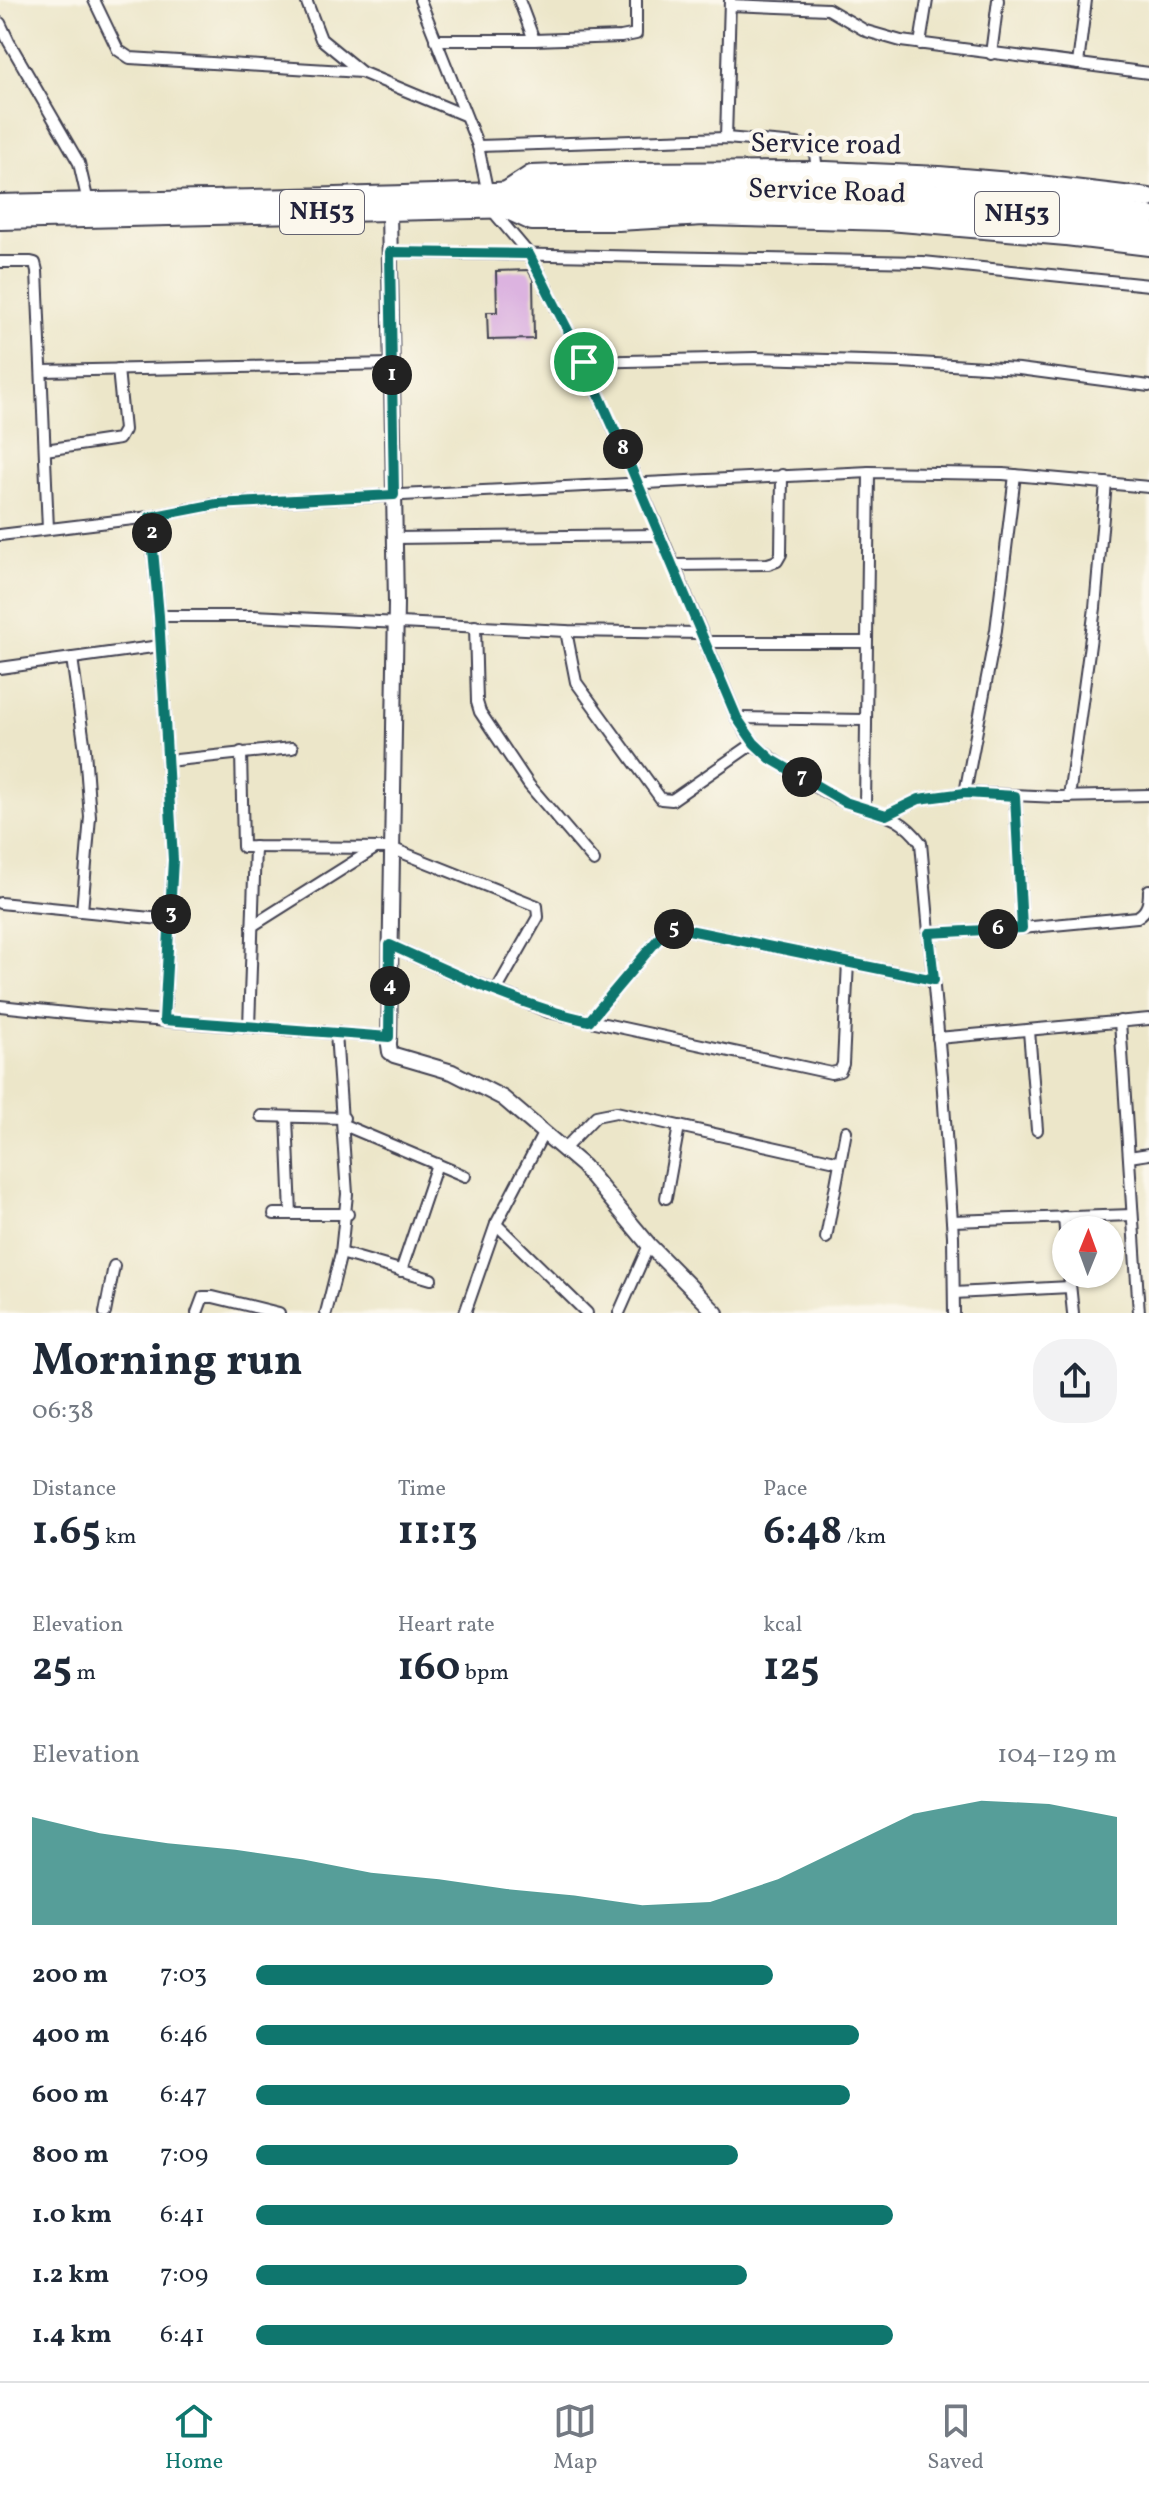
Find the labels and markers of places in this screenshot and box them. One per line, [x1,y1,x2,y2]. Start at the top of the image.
pin [550,328,618,396]
pin: 1 [372,355,412,395]
pin: 8 [603,429,643,469]
pin: 2 [132,513,172,553]
pin: 7 [782,757,822,797]
pin: 3 [151,894,191,934]
pin: 5 [654,909,694,949]
pin: 6 [978,909,1018,949]
pin: 4 [370,966,410,1006]

